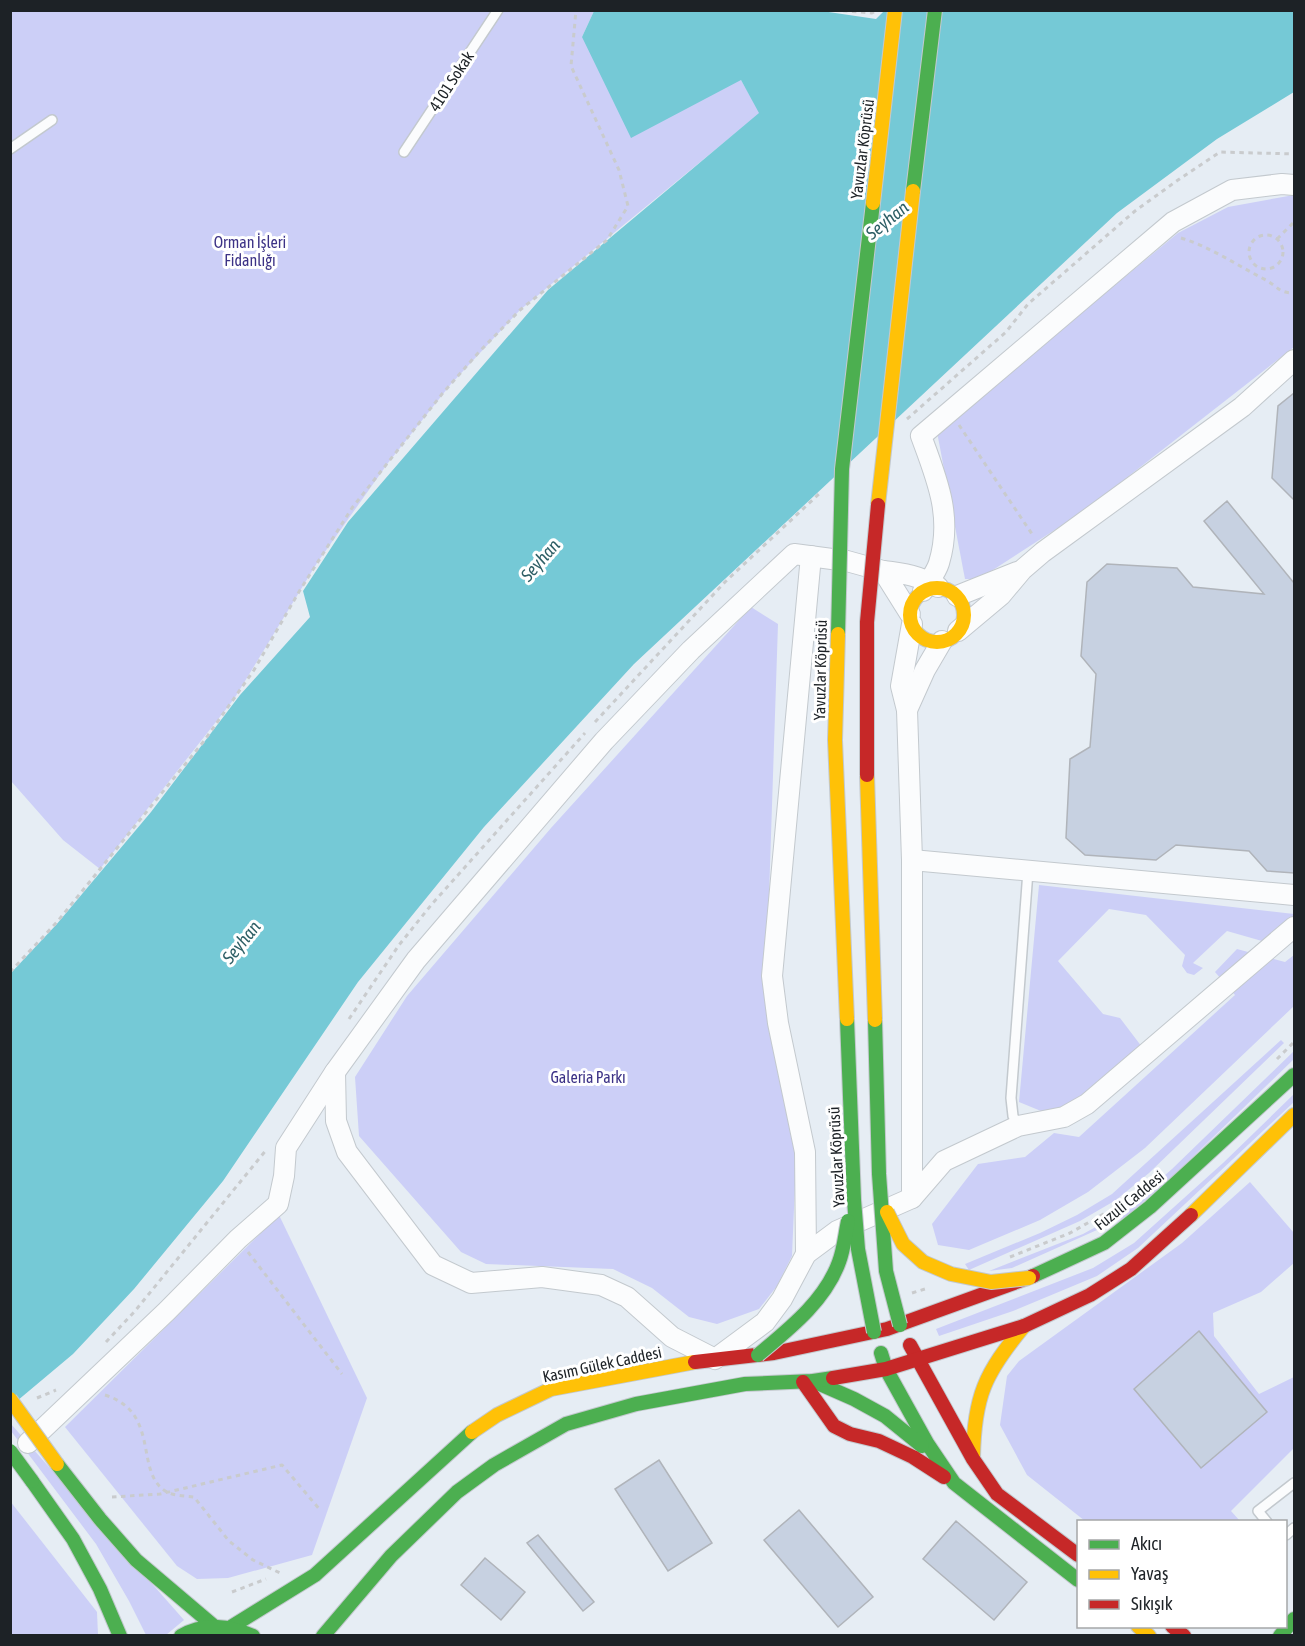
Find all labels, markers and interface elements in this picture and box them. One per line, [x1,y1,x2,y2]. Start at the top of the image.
street label: 4101 Sokak [425,48,477,114]
street label: Yavuzlar Köprüsü [847,98,878,200]
water label: Seyhan [861,196,913,244]
park label: Orman İşleri Fidanlığı [214,233,286,270]
water label: Seyhan [515,534,564,586]
street label: Yavuzlar Köprüsü [810,619,831,721]
water label: Seyhan [217,916,265,968]
park label: Galeria Parkı [550,1068,626,1086]
street label: Yavuzlar Köprüsü [824,1106,849,1208]
street label: Fuzuli Caddesi [1091,1167,1167,1233]
street label: Kasım Gülek Caddesi [541,1343,663,1385]
legend [1077,1520,1287,1628]
text: Akıcı [1131,1533,1162,1554]
text: Yavaş [1131,1563,1168,1584]
text: Sıkışık [1131,1593,1173,1614]

